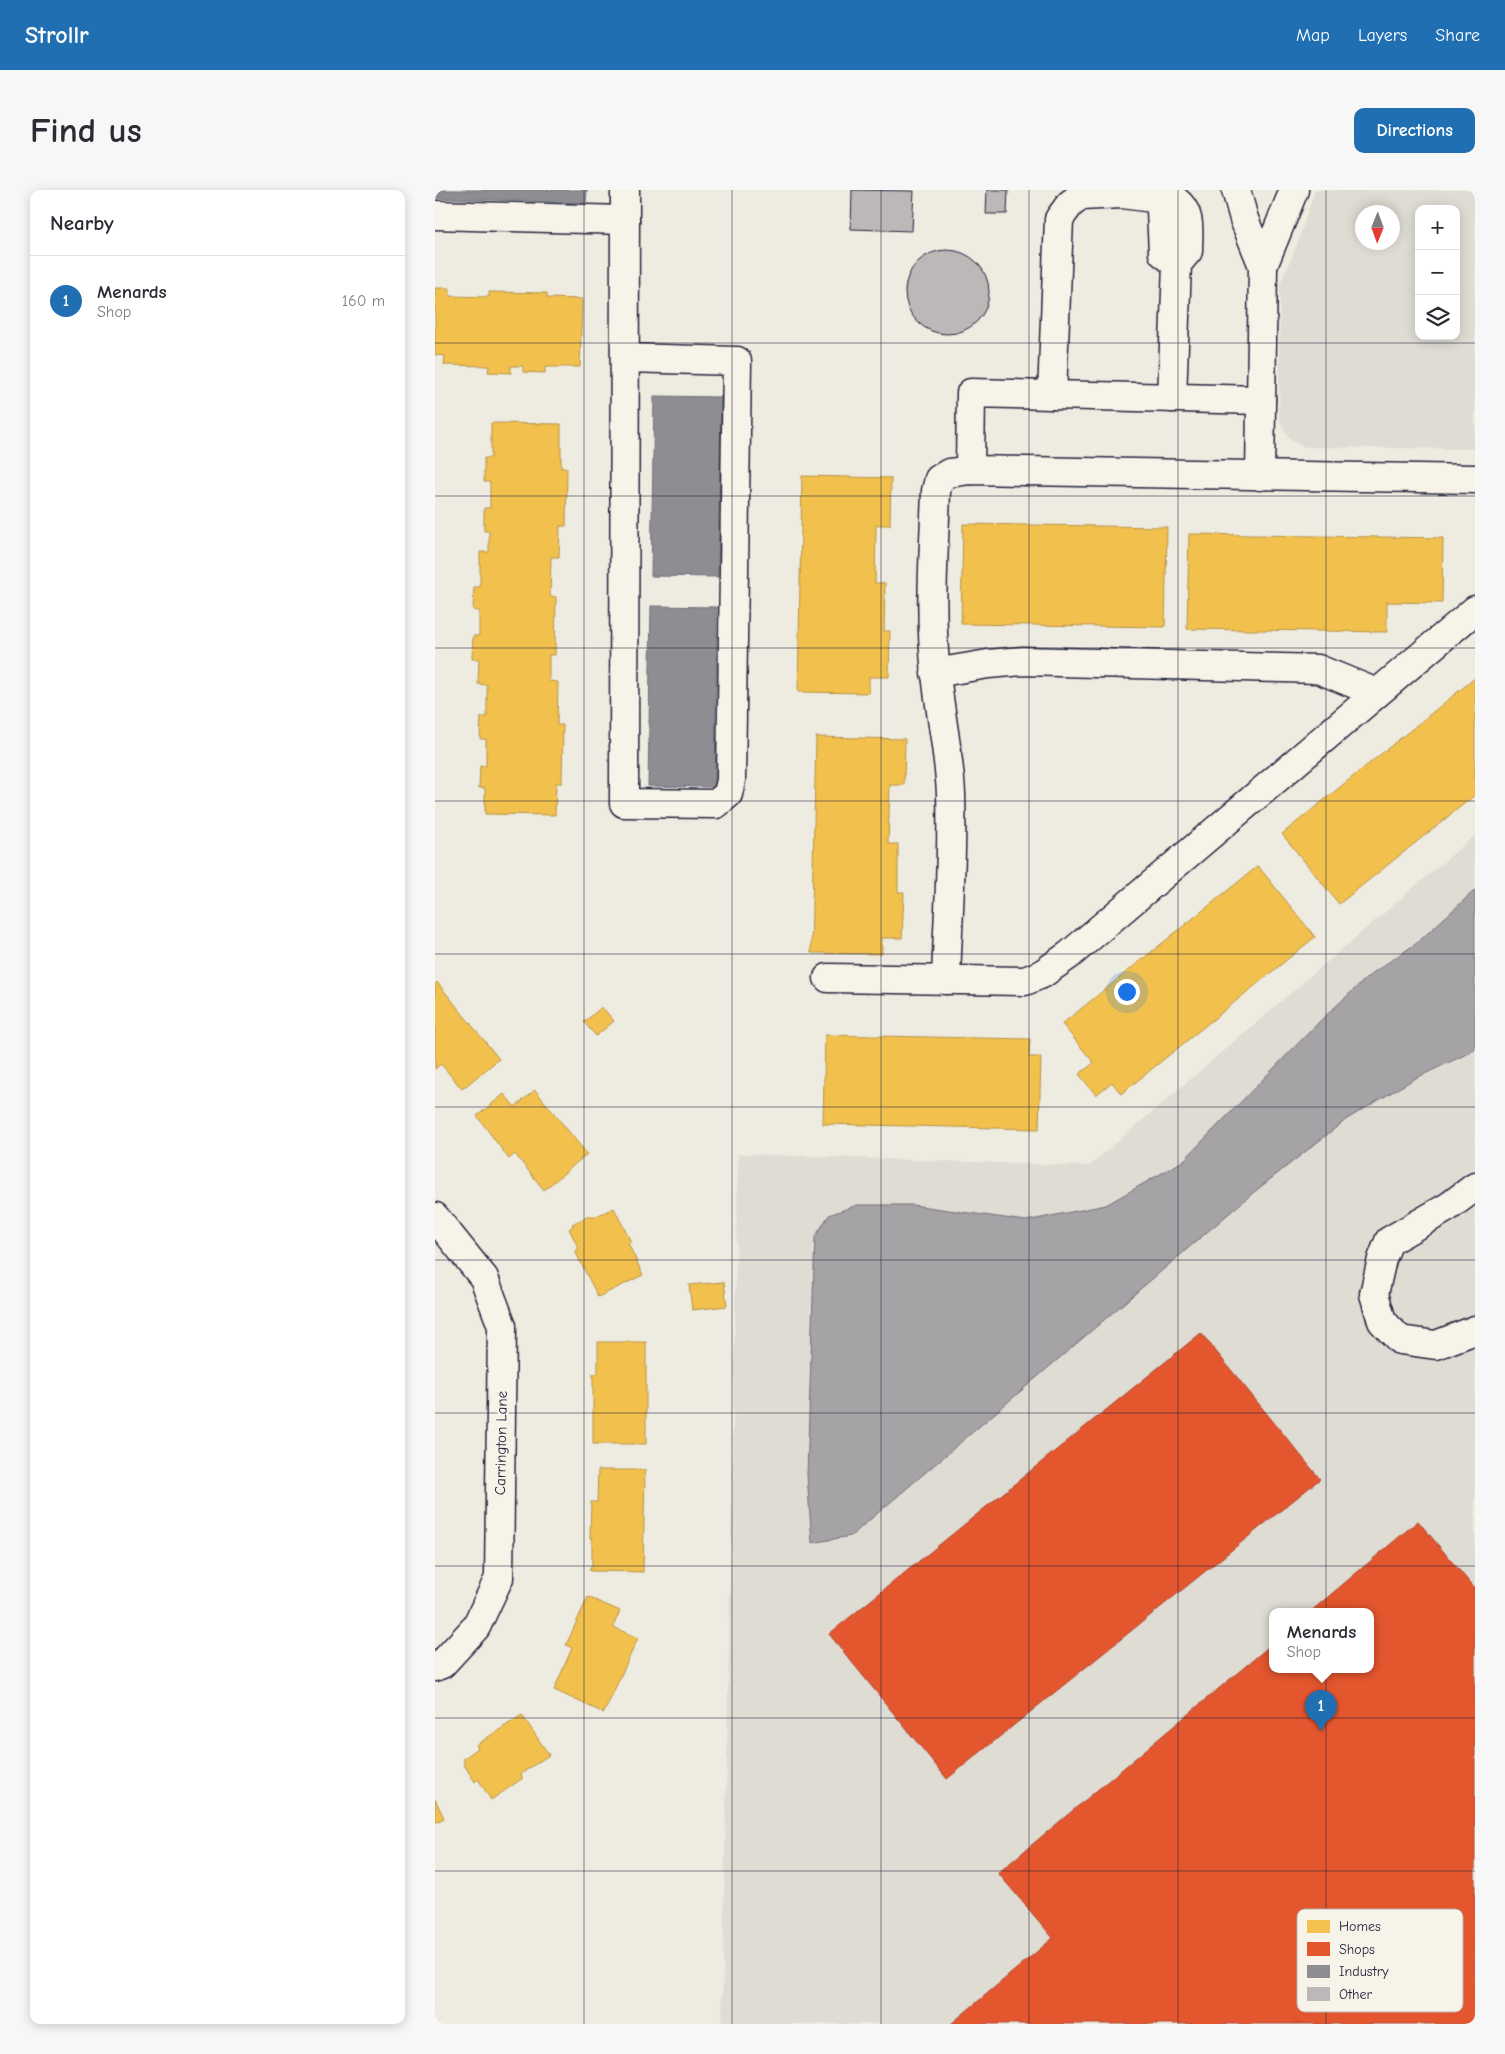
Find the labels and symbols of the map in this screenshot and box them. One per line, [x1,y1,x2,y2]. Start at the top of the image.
north arrow [1355,205,1400,250]
your location [1114,979,1140,1005]
street label: Carrington Lane [491,1390,511,1495]
pin: 1 [1305,1690,1337,1731]
legend [1297,1909,1463,2012]
text: Homes [1339,1918,1381,1935]
text: Shops [1339,1941,1375,1958]
text: Industry [1339,1963,1389,1980]
text: Other [1339,1986,1373,2003]

